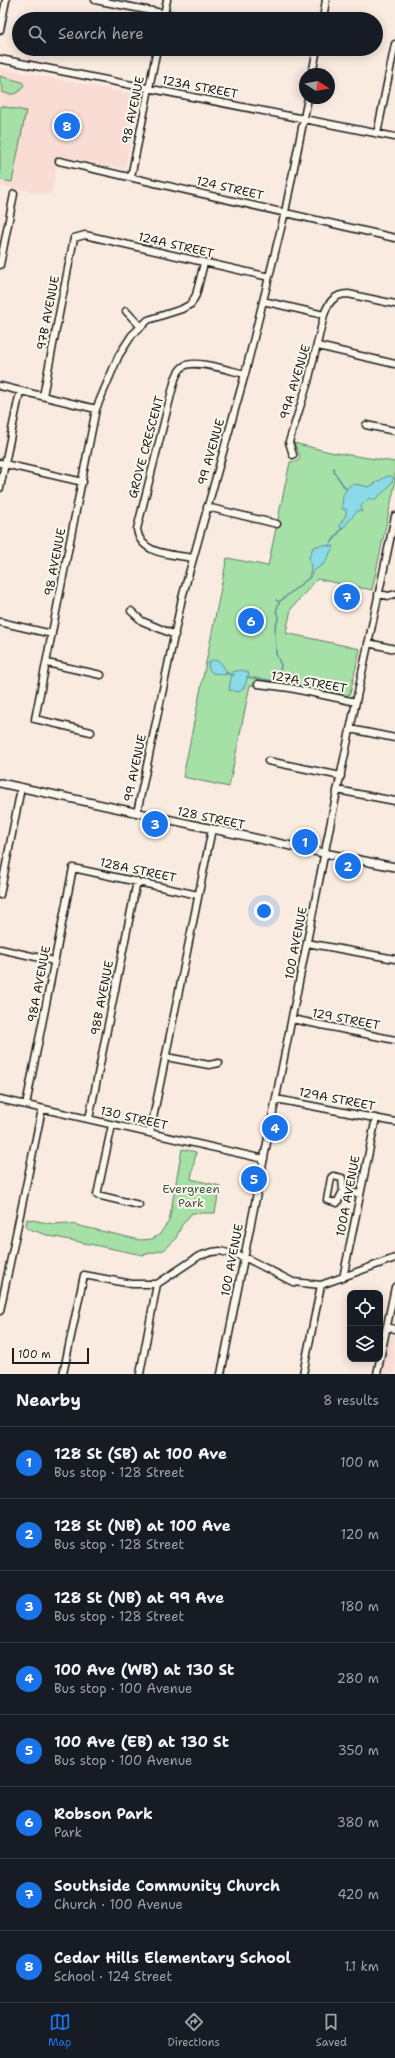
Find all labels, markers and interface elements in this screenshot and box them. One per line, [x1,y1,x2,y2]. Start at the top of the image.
search box [12,12,383,56]
icon: search [26,23,48,45]
text: Search here [58,24,144,44]
north arrow [299,68,335,104]
street label: 123A STREET [161,72,240,102]
street label: 98 AVENUE [118,75,148,145]
pin: 8 [54,111,80,141]
street label: 124 STREET [195,172,266,204]
street label: 124A STREET [137,229,216,262]
street label: 97B AVENUE [33,274,63,352]
street label: 99A AVENUE [276,343,314,421]
street label: GROVE CRESCENT [125,393,168,500]
street label: 99 AVENUE [194,417,228,487]
street label: 98 AVENUE [41,527,69,597]
pin: 7 [334,582,360,612]
pin: 6 [238,606,264,636]
street label: 127A STREET [270,667,349,697]
street label: 99 AVENUE [120,733,150,803]
street label: 128 STREET [176,803,247,833]
pin: 3 [142,809,168,839]
pin: 1 [292,827,318,857]
pin: 2 [335,851,361,881]
street label: 128A STREET [98,854,178,886]
your location [254,901,274,921]
street label: 100 AVENUE [281,905,311,981]
street label: 98A AVENUE [24,944,54,1024]
street label: 98B AVENUE [87,959,117,1037]
street label: 129 STREET [311,1005,382,1034]
street label: 129A STREET [298,1084,377,1114]
street label: 130 STREET [99,1102,170,1134]
pin: 4 [262,1113,288,1143]
street label: 100A AVENUE [332,1154,364,1238]
pin: 5 [241,1164,267,1194]
park label: Evergreen Park [162,1181,220,1211]
street label: 100 AVENUE [217,1222,247,1298]
map controls [347,1290,383,1362]
button: locate [347,1290,383,1326]
button: layers [347,1326,383,1362]
scale bar [12,1346,89,1365]
text: 100 m [18,1347,51,1362]
text: Nearby [16,1389,81,1411]
text: 8 results [323,1392,379,1409]
text: 128 St (SB) at 100 Ave [54,1444,227,1464]
text: 1 [26,1454,32,1471]
text: 100 m [340,1454,379,1471]
text: Bus stop · 128 Street [54,1464,184,1481]
text: 128 St (NB) at 100 Ave [54,1516,231,1536]
text: 2 [24,1526,34,1543]
text: 120 m [341,1526,379,1543]
text: Bus stop · 128 Street [54,1536,184,1553]
text: 128 St (NB) at 99 Ave [54,1588,224,1608]
text: 3 [24,1598,34,1615]
text: 180 m [340,1598,379,1615]
text: Bus stop · 128 Street [54,1608,184,1625]
text: 100 Ave (WB) at 130 St [54,1660,234,1680]
text: 4 [24,1670,34,1687]
text: 280 m [337,1670,379,1687]
text: Bus stop · 100 Avenue [54,1680,192,1697]
text: 100 Ave (EB) at 130 St [54,1732,229,1752]
text: 5 [25,1742,33,1759]
text: 350 m [338,1742,379,1759]
text: Bus stop · 100 Avenue [54,1752,192,1769]
text: Robson Park [54,1804,153,1824]
text: 6 [24,1814,34,1831]
text: 380 m [337,1814,379,1831]
text: Park [54,1824,82,1841]
text: Southside Community Church [54,1876,280,1896]
text: 7 [24,1886,34,1903]
text: 420 m [337,1886,379,1903]
text: Church · 100 Avenue [54,1896,183,1913]
text: Cedar Hills Elementary School [54,1948,291,1968]
text: 8 [24,1958,34,1975]
text: 1.1 km [344,1958,379,1975]
text: School · 124 Street [54,1968,172,1985]
tab: Map [48,2011,72,2050]
tab: Directions [167,2011,220,2050]
tab: Saved [316,2011,347,2050]

